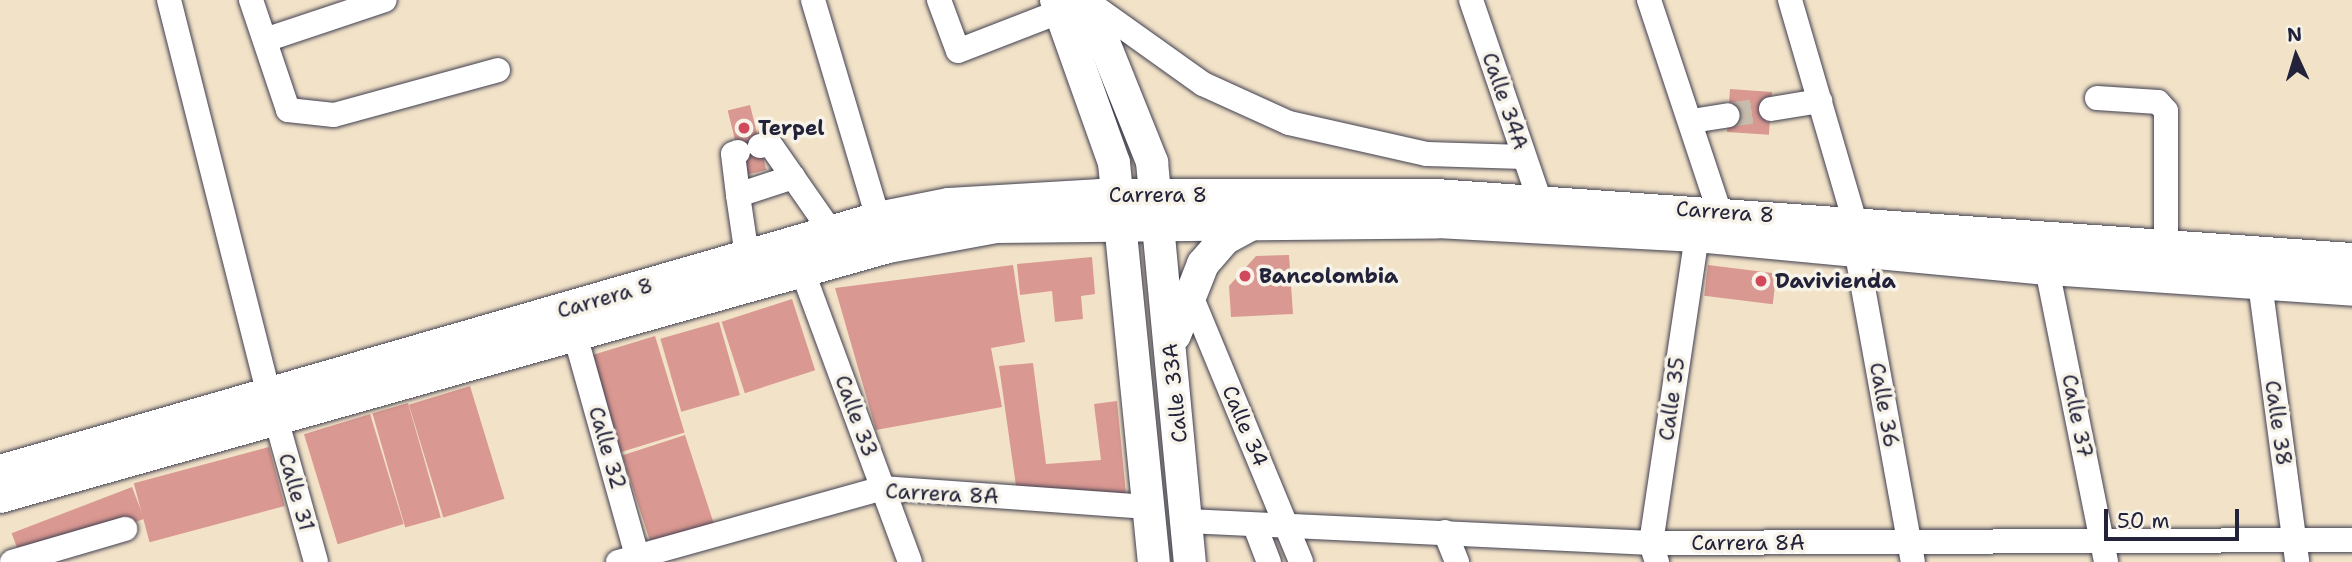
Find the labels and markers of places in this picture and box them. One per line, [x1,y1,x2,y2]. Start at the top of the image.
place label: Terpel [758,115,825,141]
marker: Terpel [736,120,752,136]
place label: Bancolombia [1259,263,1398,289]
marker: Bancolombia [1237,268,1253,284]
place label: Davivienda [1775,268,1896,294]
marker: Davivienda [1753,273,1769,289]

